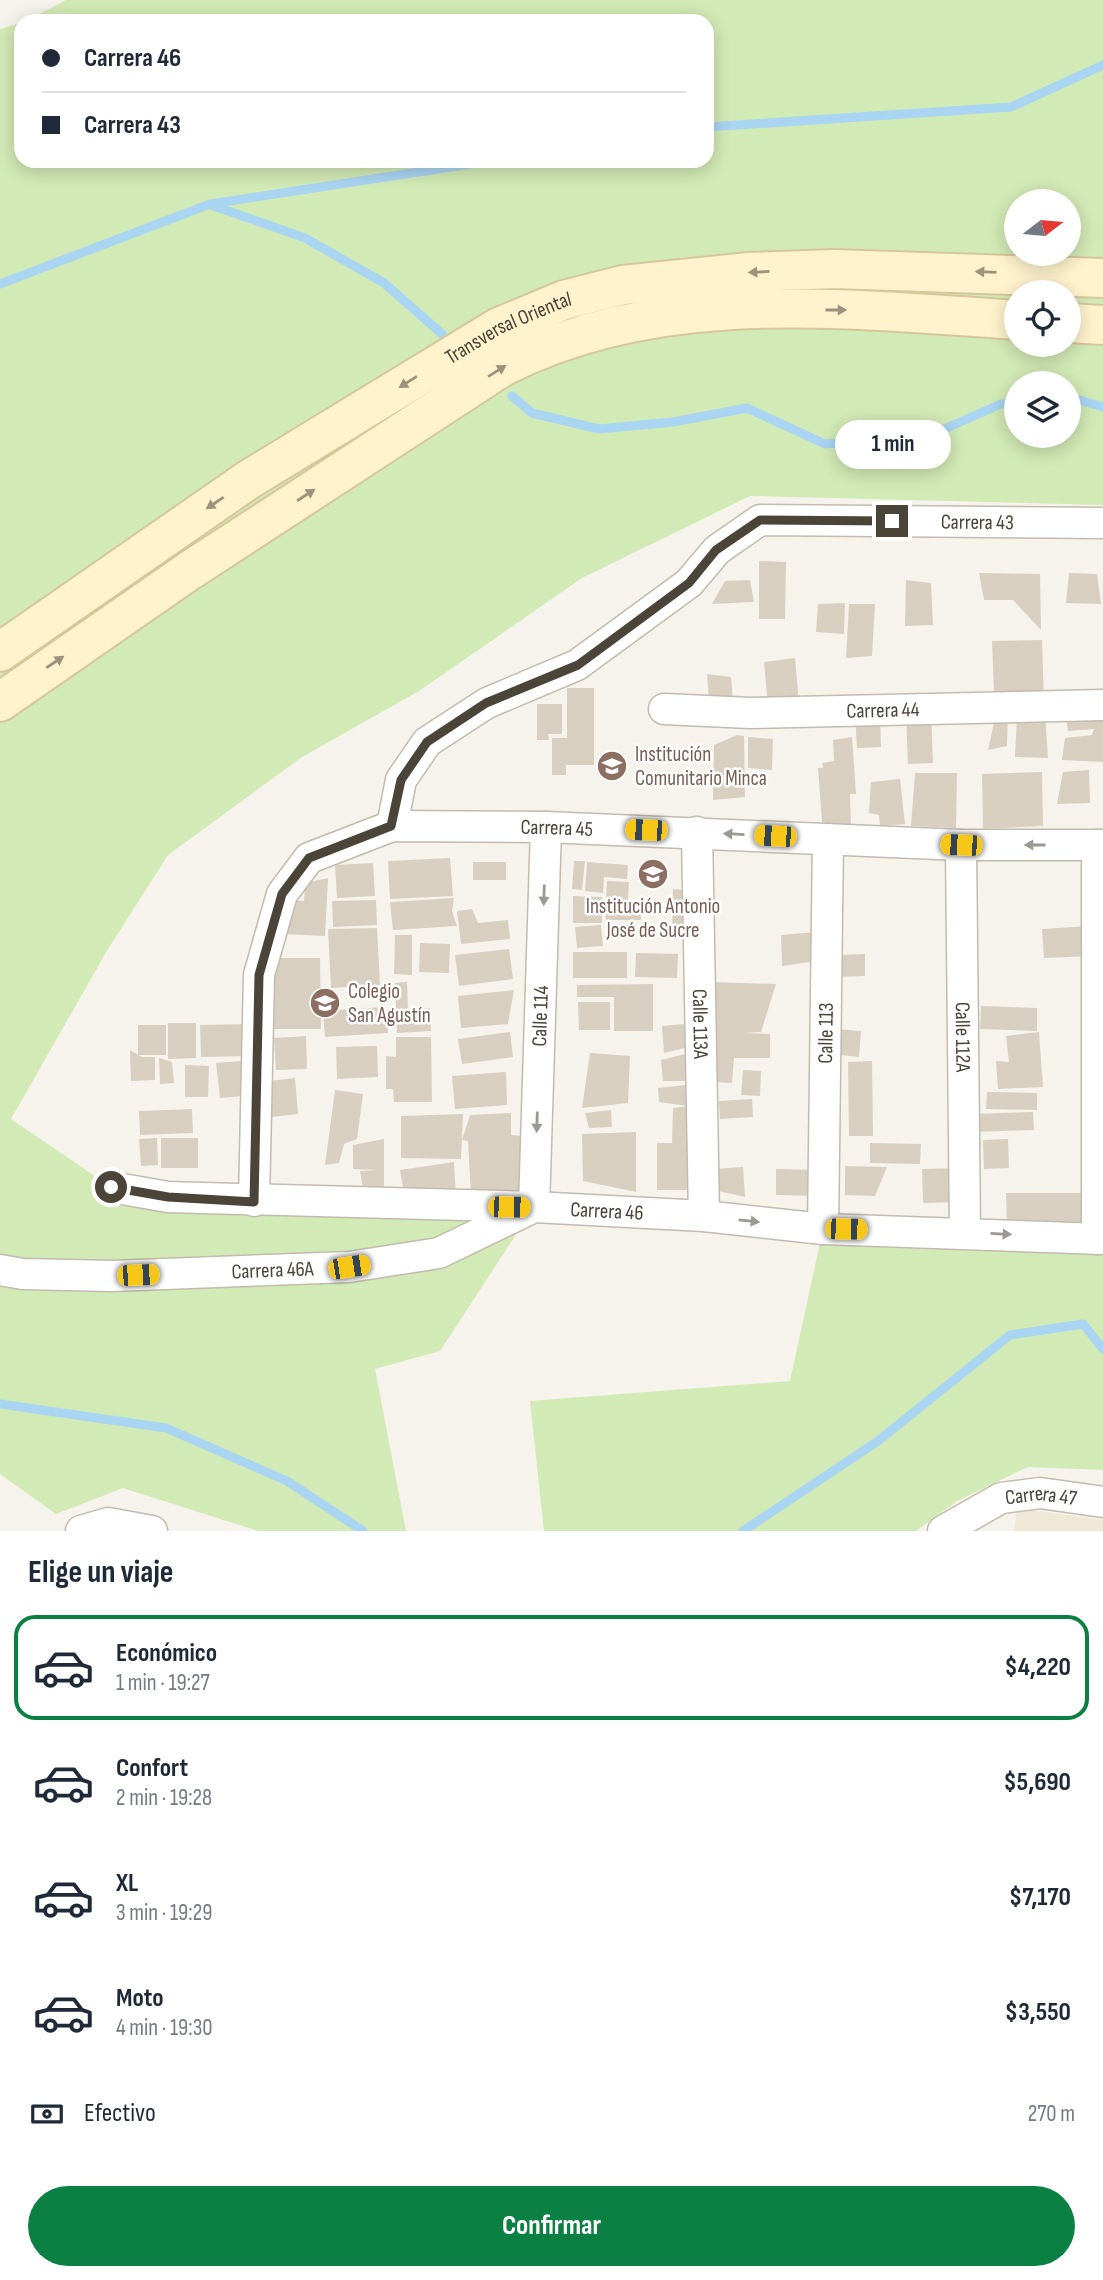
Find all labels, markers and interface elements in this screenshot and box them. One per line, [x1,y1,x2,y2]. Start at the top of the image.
text: Carrera 46 [84,43,181,74]
text: Carrera 43 [84,110,181,141]
north arrow [1004,189,1082,266]
map controls [1004,189,1081,448]
one-way arrow [747,266,769,277]
one-way arrow [975,267,997,278]
button: locate [1004,280,1081,357]
street label: Transversal Oriental [440,286,574,369]
one-way arrow [825,304,847,316]
one-way arrow [487,365,506,378]
button: layers [1004,371,1081,448]
one-way arrow [398,376,417,389]
callout: 1 min [834,420,950,468]
text: 1 min [872,430,914,458]
one-way arrow [296,489,316,502]
one-way arrow [206,496,224,510]
route end [876,505,908,537]
street label: Carrera 43 [941,509,1014,535]
one-way arrow [46,655,64,669]
street label: Carrera 44 [846,697,920,723]
place label: Institución Comunitario Minca [635,742,767,791]
school or university icon: Institución Comunitario Minca [595,749,629,783]
street label: Carrera 45 [520,814,594,842]
car [625,819,668,841]
car [754,824,797,848]
one-way arrow [723,828,745,839]
car [940,834,983,856]
one-way arrow [1024,839,1046,851]
school or university icon: Institución Antonio José de Sucre [636,857,670,891]
one-way arrow [538,884,550,906]
place label: Institución Antonio José de Sucre [586,894,720,943]
place label: Colegio San Agustín [348,979,431,1028]
street label: Calle 114 [527,985,553,1047]
school or university icon: Colegio San Agustín [308,986,342,1020]
street label: Calle 113A [687,989,714,1060]
street label: Calle 113 [813,1002,838,1064]
street label: Calle 112A [950,1002,976,1073]
one-way arrow [531,1112,543,1134]
route start [95,1171,127,1203]
car [488,1196,531,1218]
street label: Carrera 46 [570,1196,644,1225]
one-way arrow [738,1216,760,1227]
car [825,1218,868,1240]
one-way arrow [990,1228,1012,1239]
car [327,1253,372,1281]
street label: Carrera 46A [231,1256,315,1284]
car [117,1264,160,1286]
street label: Carrera 47 [1003,1480,1079,1511]
text: Elige un viaje [28,1553,173,1592]
icon: car [32,1636,95,1699]
text: Económico [116,1638,217,1669]
text: $4,220 [1004,1652,1071,1683]
text: 1 min · 19:27 [116,1669,210,1697]
icon: car [32,1751,95,1814]
text: Confort [116,1753,188,1784]
text: $5,690 [1004,1767,1071,1798]
text: 2 min · 19:28 [116,1784,212,1812]
icon: car [32,1866,95,1929]
text: XL [116,1868,138,1899]
text: $7,170 [1009,1882,1071,1913]
text: 3 min · 19:29 [116,1899,212,1927]
icon: car [32,1981,95,2044]
text: Moto [116,1983,164,2014]
text: $3,550 [1005,1997,1071,2028]
text: 4 min · 19:30 [116,2014,213,2042]
icon: cash [28,2095,66,2133]
text: Efectivo [84,2098,156,2129]
text: 270 m [1028,2100,1075,2128]
button: Confirmar [28,2186,1075,2266]

